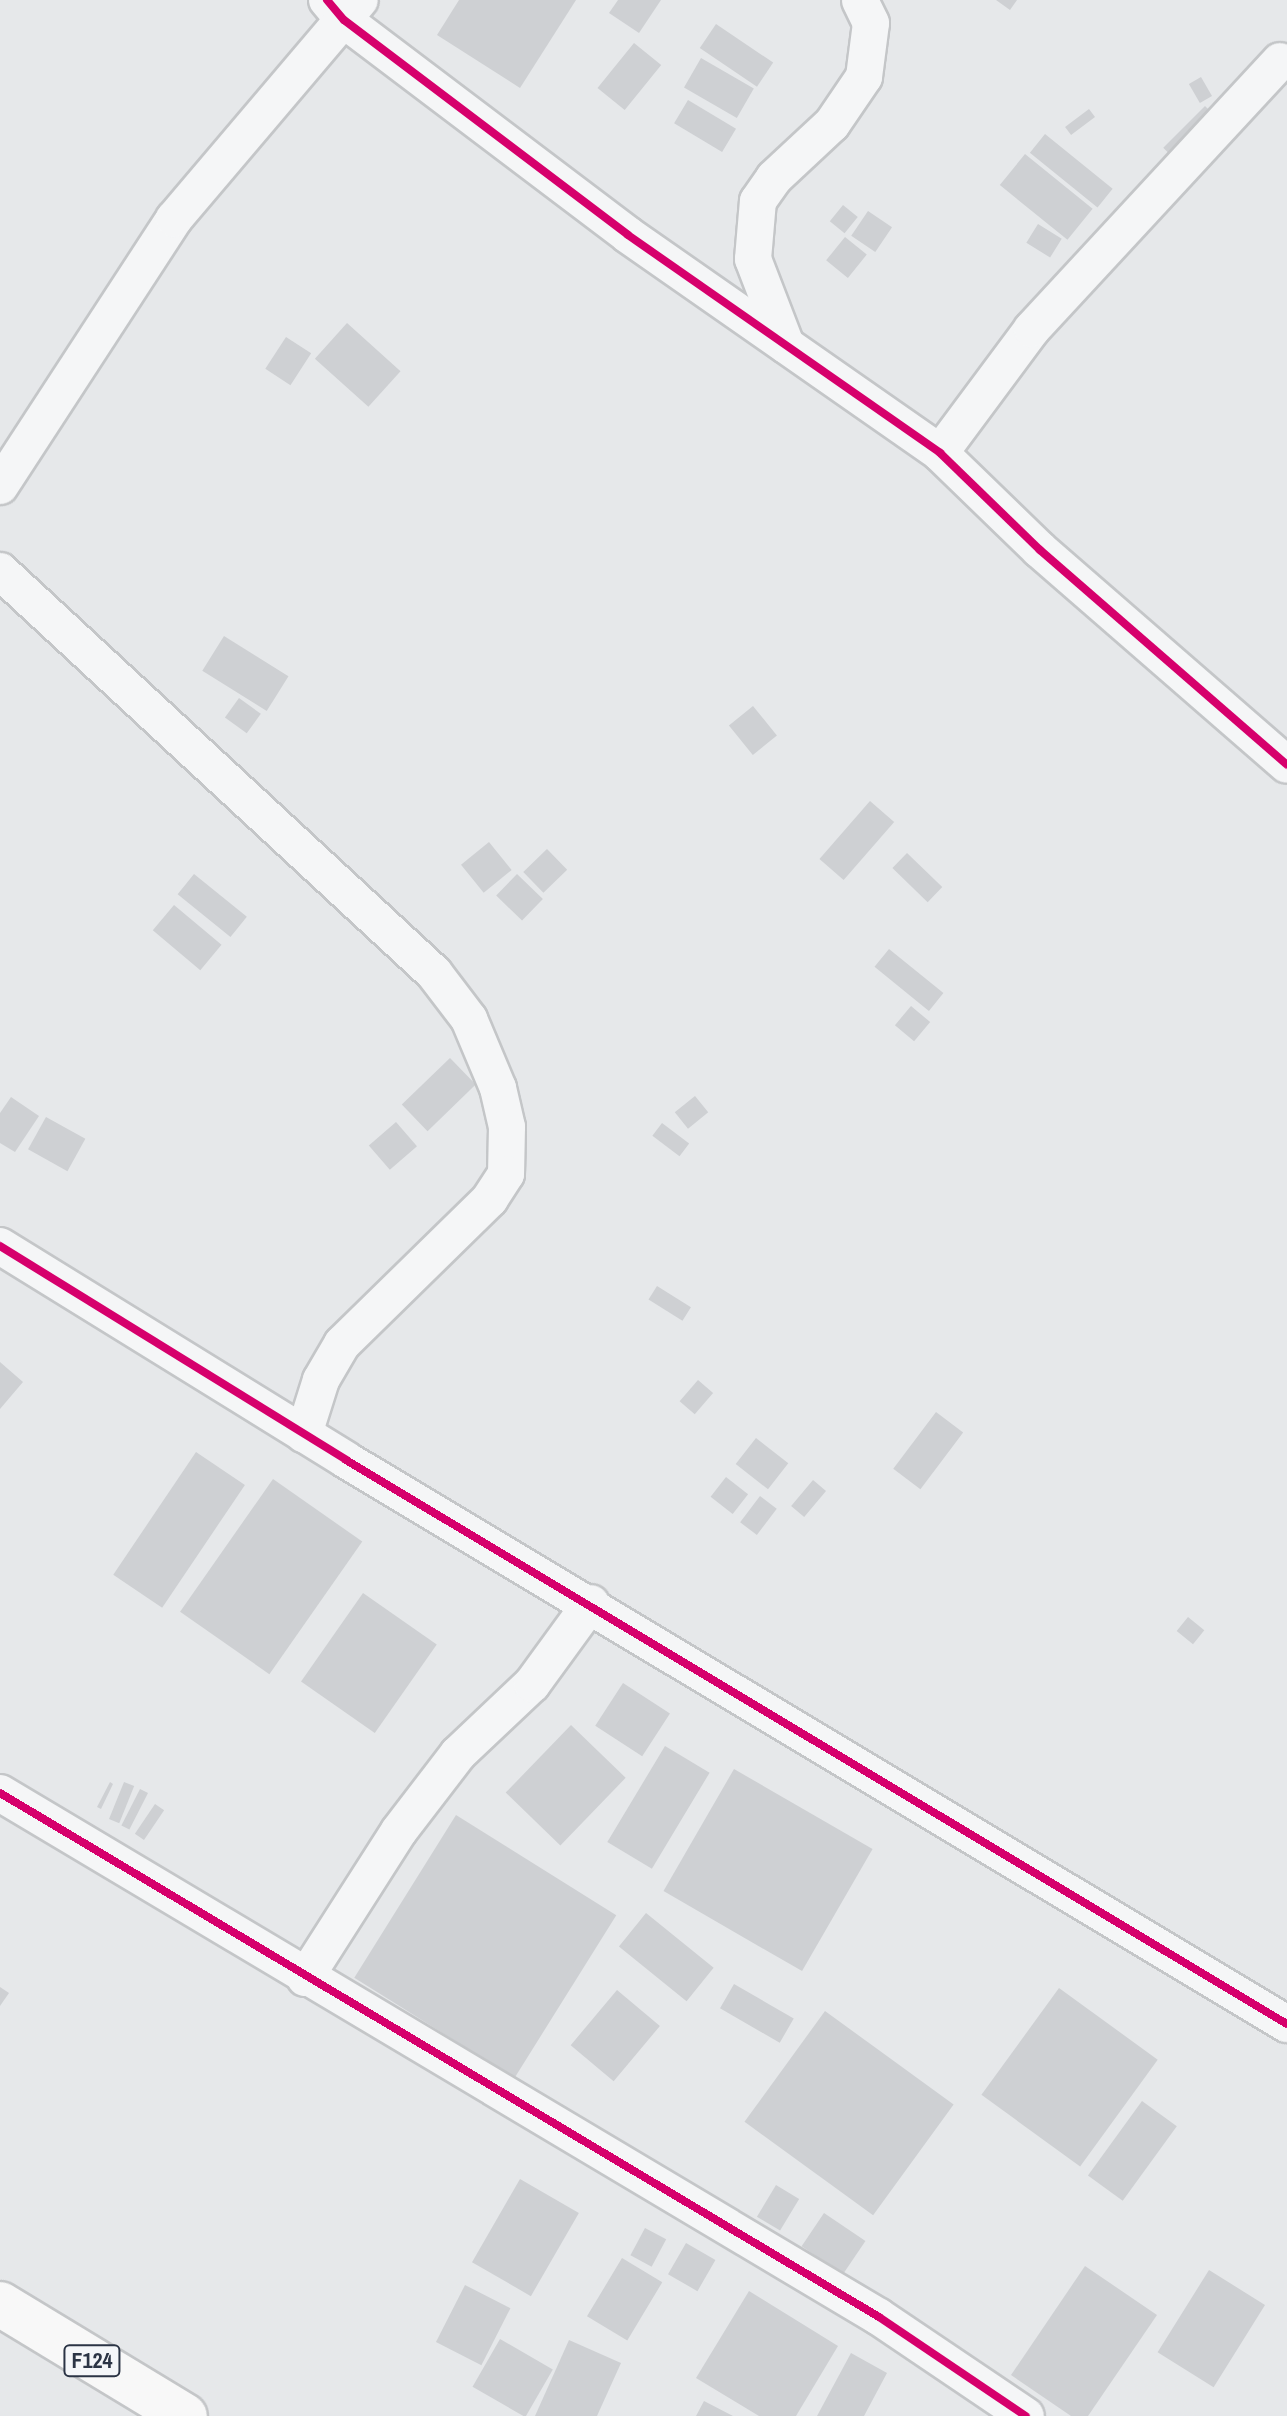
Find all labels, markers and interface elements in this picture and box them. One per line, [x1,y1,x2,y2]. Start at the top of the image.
road number: F124 [62,2343,122,2379]

